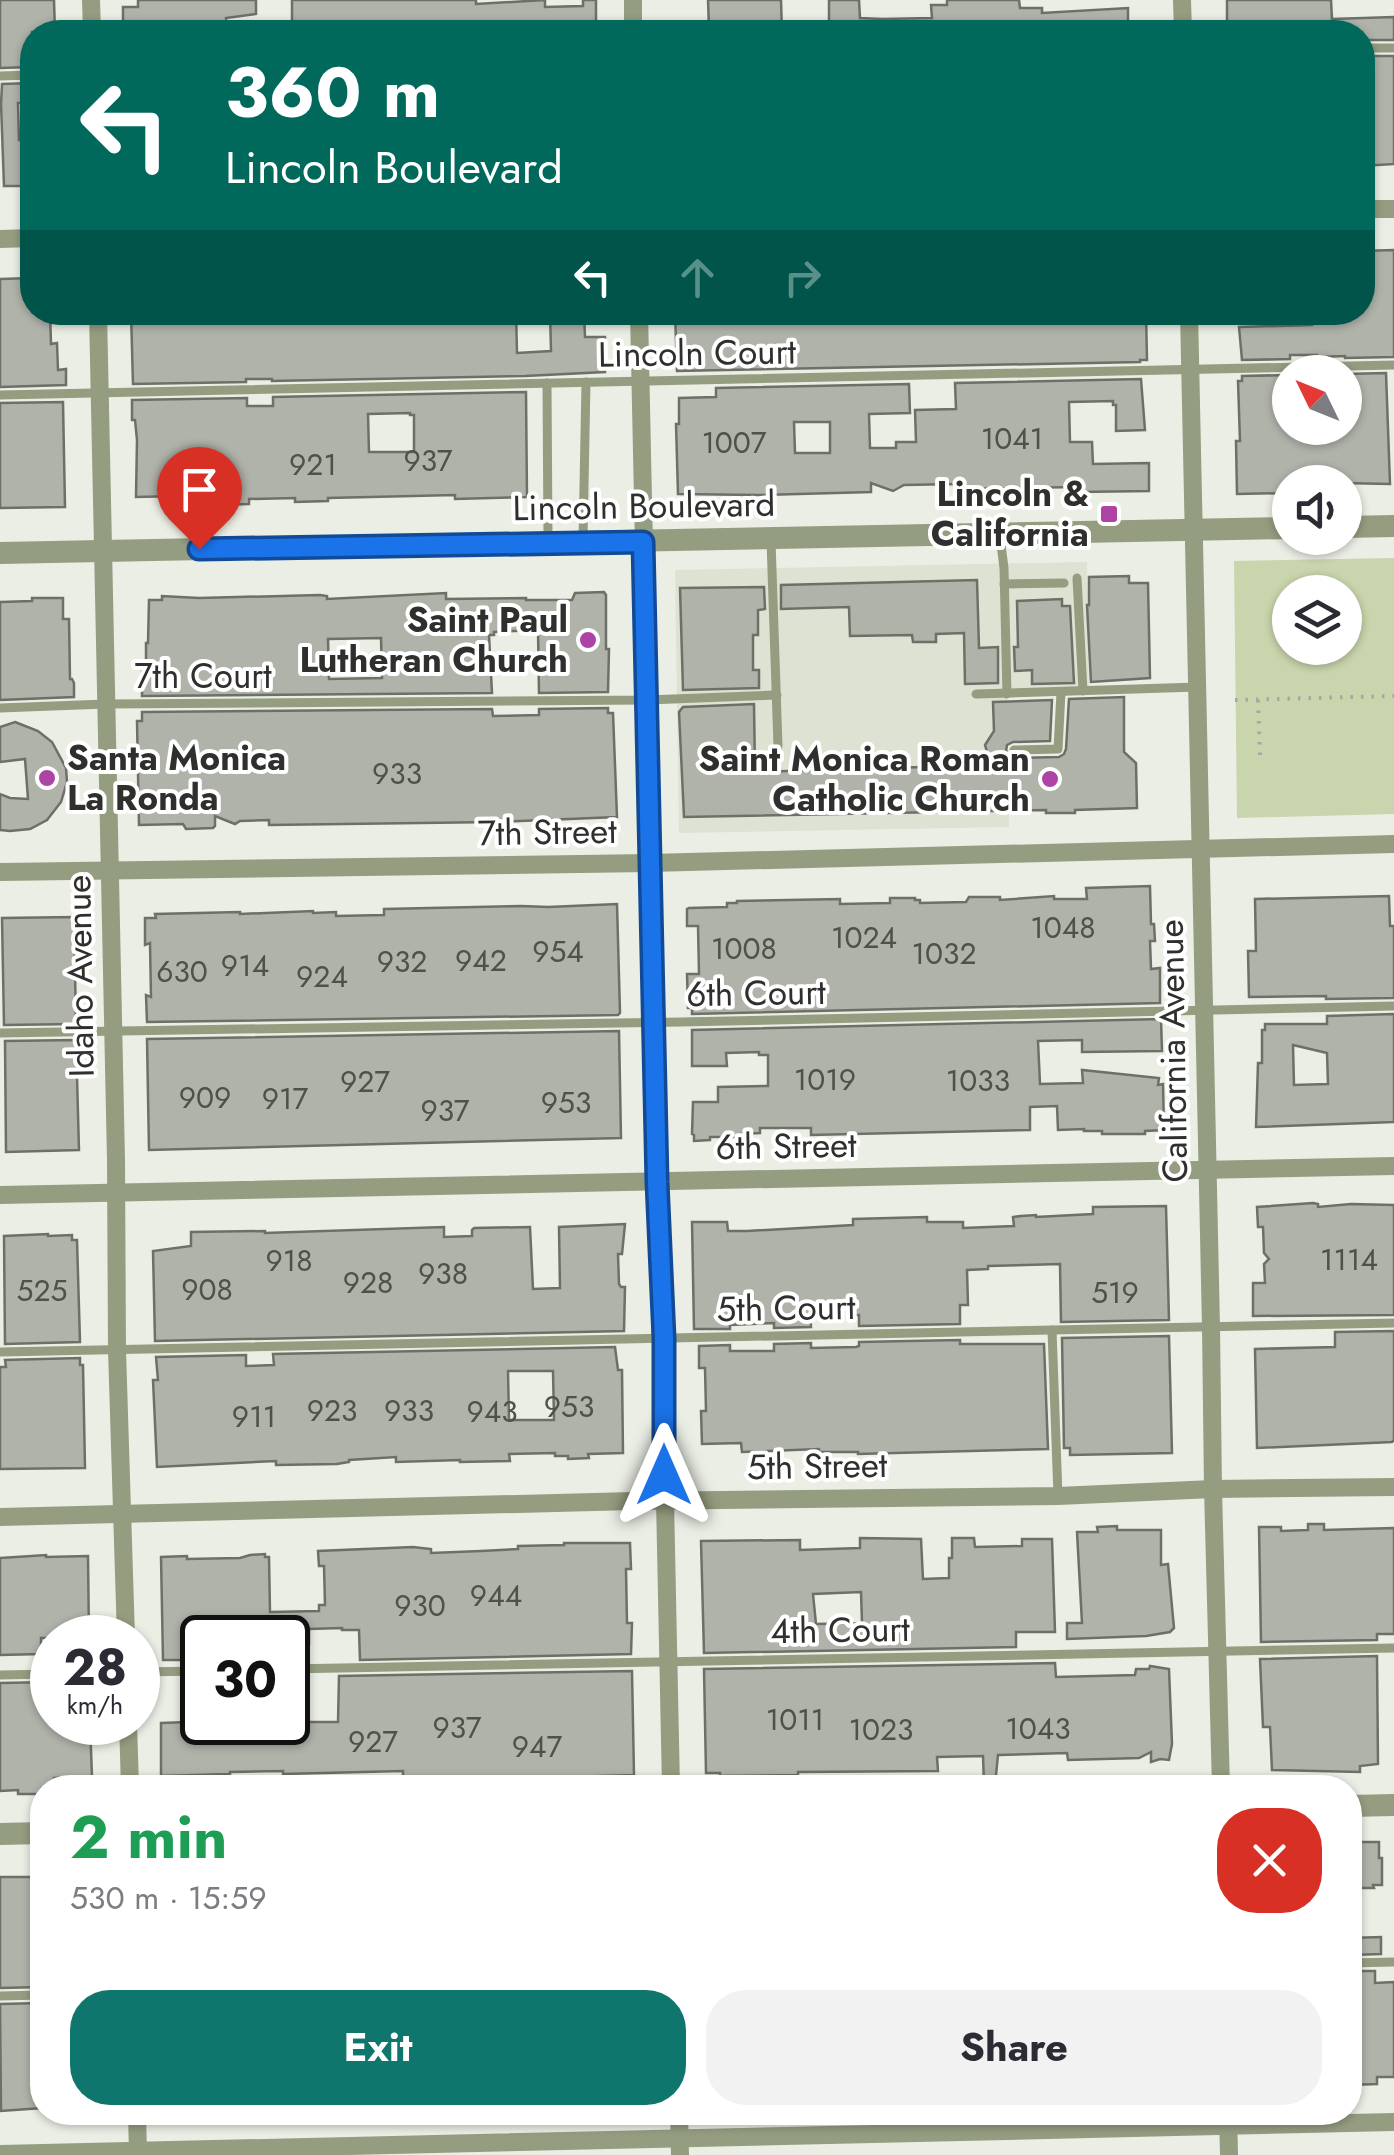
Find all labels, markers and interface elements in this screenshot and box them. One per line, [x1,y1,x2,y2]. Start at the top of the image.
text: 360 m [225,42,440,143]
icon: left [60,60,190,190]
text: Lincoln Boulevard [225,135,563,200]
icon: left [565,250,620,305]
icon: ahead [670,250,725,305]
icon: right [775,250,830,305]
street label: Lincoln Court [598,326,797,380]
north arrow [1272,355,1362,445]
map controls [1272,355,1362,665]
house number: 1041 [981,417,1043,460]
house number: 1007 [701,421,767,464]
house number: 937 [404,439,453,482]
house number: 921 [289,443,337,486]
pin [157,447,242,550]
icon: arrive [172,462,227,517]
button: sound [1272,465,1362,555]
place label: Lincoln & California [931,469,1089,559]
street label: Lincoln Boulevard [512,479,776,533]
marker: Lincoln & California [1098,503,1120,525]
button: layers [1272,575,1362,665]
place label: Saint Paul Lutheran Church [299,595,568,685]
marker: Saint Paul Lutheran Church [577,629,599,651]
street label: 7th Court [134,651,272,701]
place label: Santa Monica La Ronda [67,733,286,823]
place label: Saint Monica Roman Catholic Church [699,734,1030,824]
house number: 933 [372,752,422,795]
marker: Santa Monica La Ronda [36,767,58,789]
marker: Saint Monica Roman Catholic Church [1039,768,1061,790]
street label: 7th Street [477,806,618,858]
street label: Idaho Avenue [53,874,107,1078]
house number: 1048 [1030,906,1096,949]
house number: 1024 [831,916,897,959]
street label: California Avenue [1146,919,1200,1183]
house number: 1008 [711,927,777,970]
house number: 954 [532,930,584,973]
house number: 1032 [912,932,976,975]
house number: 942 [455,939,507,982]
house number: 932 [377,940,427,983]
house number: 914 [221,944,269,987]
house number: 630 [156,950,208,993]
house number: 924 [296,955,348,998]
street label: 6th Court [686,967,827,1019]
house number: 1019 [794,1058,856,1101]
house number: 1033 [946,1059,1010,1102]
house number: 927 [340,1060,390,1103]
house number: 909 [179,1076,231,1119]
house number: 917 [262,1077,309,1120]
house number: 953 [541,1081,591,1124]
house number: 937 [421,1089,470,1132]
street label: 6th Street [715,1120,857,1172]
house number: 1114 [1320,1238,1378,1281]
house number: 918 [265,1239,313,1282]
house number: 938 [418,1252,468,1295]
house number: 928 [343,1261,393,1304]
house number: 908 [181,1268,233,1311]
house number: 525 [17,1269,67,1312]
house number: 519 [1091,1271,1139,1314]
street label: 5th Court [716,1282,856,1334]
house number: 953 [544,1385,594,1428]
house number: 923 [307,1389,357,1432]
house number: 933 [384,1389,434,1432]
house number: 943 [466,1390,518,1433]
house number: 911 [232,1395,276,1438]
position arrow [612,1423,716,1527]
street label: 5th Street [746,1440,888,1492]
house number: 944 [470,1574,522,1617]
house number: 930 [394,1584,446,1627]
street label: 4th Court [770,1604,911,1656]
speed limit sign: 30 [180,1615,310,1745]
text: 28 [63,1631,127,1704]
text: km/h [67,1687,123,1723]
house number: 1011 [766,1698,824,1741]
house number: 937 [433,1706,482,1749]
house number: 1043 [1005,1707,1071,1750]
house number: 1023 [849,1708,913,1751]
house number: 927 [348,1720,398,1763]
house number: 947 [512,1725,563,1768]
text: 2 min [70,1794,228,1881]
button: close [1217,1808,1322,1913]
text: 530 m · 15:59 [70,1875,267,1921]
button: Exit [70,1990,686,2105]
button: Share [706,1990,1322,2105]

